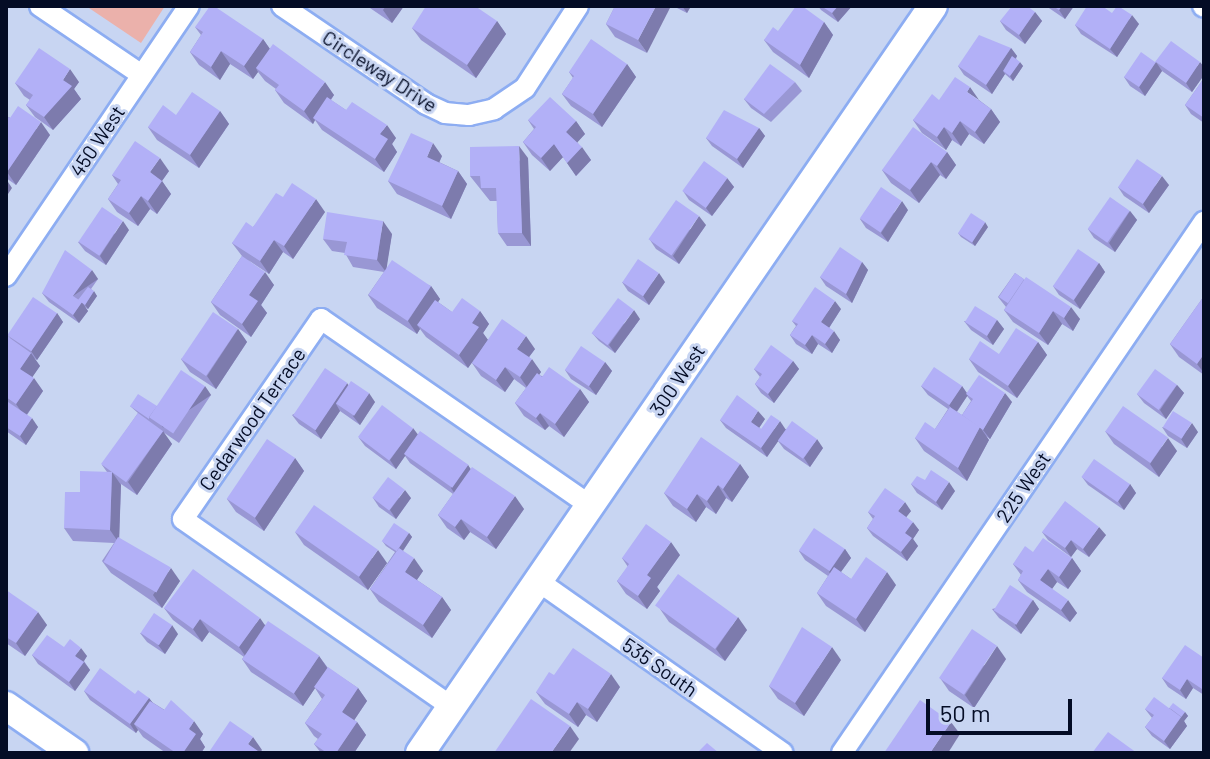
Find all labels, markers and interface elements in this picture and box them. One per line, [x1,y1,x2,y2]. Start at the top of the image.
street label: Circleway Drive [318,25,442,117]
street label: 450 West [65,101,129,181]
street label: 300 West [644,340,710,420]
street label: Cedarwood Terrace [194,343,310,495]
street label: 225 West [991,447,1055,527]
street label: 535 South [618,632,702,702]
scale bar [930,683,1076,733]
text: 50 m [940,698,991,727]

